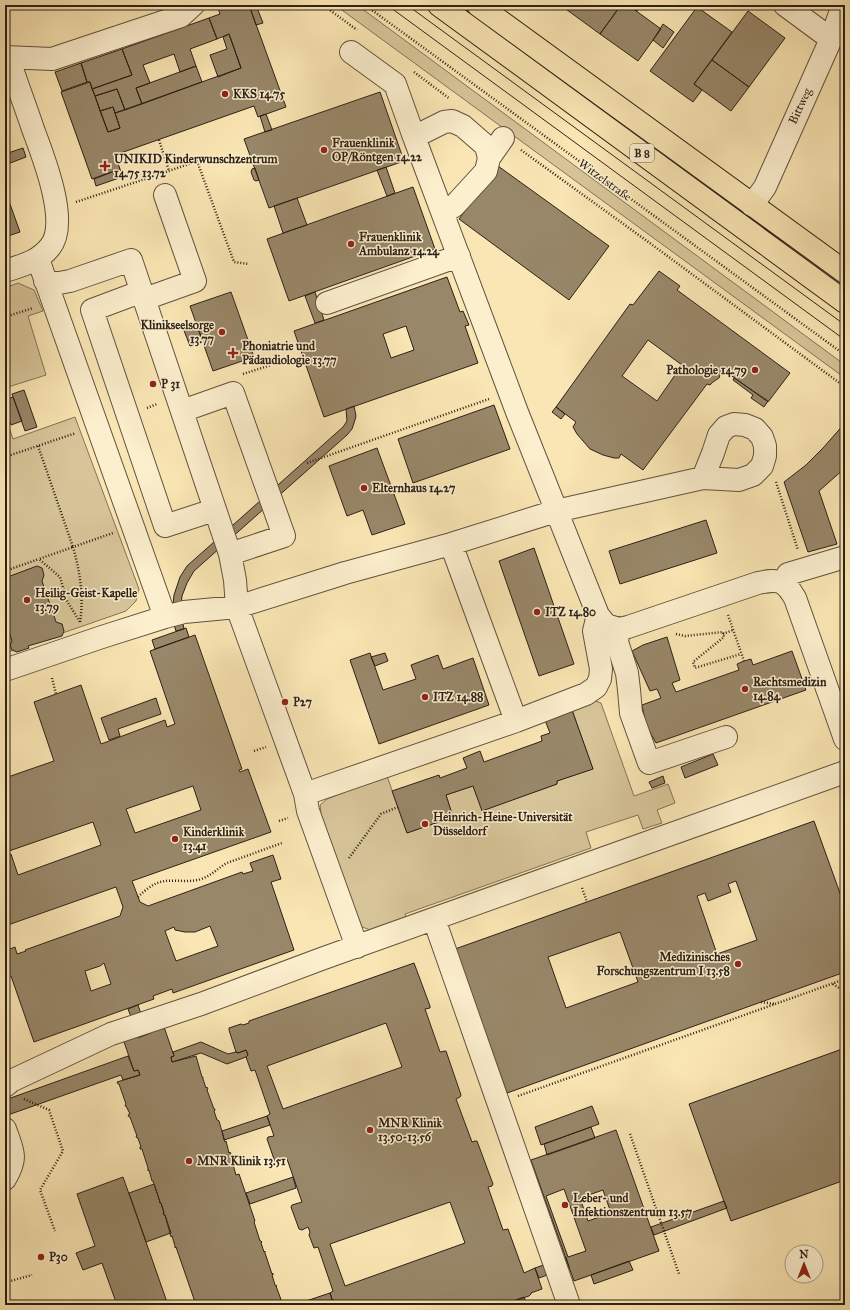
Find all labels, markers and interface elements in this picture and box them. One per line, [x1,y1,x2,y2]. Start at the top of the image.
street label: Bittweg [786,85,815,127]
place label: KKS 14.75 [233,87,285,102]
marker: KKS 14.75 [220,89,230,99]
place label: Frauenklinik OP/Röntgen 14.22 [332,136,423,165]
road number: B 8 [630,144,654,162]
marker: Frauenklinik OP/Röntgen 14.22 [319,145,329,155]
place label: UNIKID Kinderwunschzentrum 14.75 13.72 [114,152,278,181]
street label: Witzelstraße [576,156,634,204]
marker: UNIKID Kinderwunschzentrum 14.75 13.72 [99,160,111,172]
place label: Frauenklinik Ambulanz 14.24 [358,230,440,259]
marker: Frauenklinik Ambulanz 14.24 [346,239,356,249]
place label: Klinikseelsorge 13.77 [140,318,215,347]
marker: Klinikseelsorge 13.77 [217,327,227,337]
place label: Phoniatrie und Pädaudiologie 13.77 [242,339,337,368]
marker: Phoniatrie und Pädaudiologie 13.77 [227,347,239,359]
place label: Pathologie 14.79 [666,363,747,378]
marker: Pathologie 14.79 [750,365,760,375]
place label: P 31 [161,377,180,392]
marker: P 31 [148,379,158,389]
place label: Elternhaus 14.27 [372,481,456,496]
marker: Elternhaus 14.27 [359,483,369,493]
place label: Heilig-Geist-Kapelle 13.79 [35,586,137,615]
marker: Heilig-Geist-Kapelle 13.79 [22,595,32,605]
place label: ITZ 14.80 [545,605,596,620]
marker: ITZ 14.80 [532,607,542,617]
place label: Rechtsmedizin 14.84 [753,675,827,704]
marker: Rechtsmedizin 14.84 [740,684,750,694]
place label: ITZ 14.88 [433,690,483,705]
marker: ITZ 14.88 [420,692,430,702]
place label: P27 [293,695,312,709]
marker: P27 [280,697,290,707]
place label: Heinrich-Heine-Universität Düsseldorf [433,810,573,838]
marker: Heinrich-Heine-Universität Düsseldorf [420,819,430,829]
place label: Kinderklinik 13.41 [183,825,245,854]
marker: Kinderklinik 13.41 [170,834,180,844]
place label: Medizinisches Forschungszentrum I 13.58 [597,950,731,979]
marker: Medizinisches Forschungszentrum I 13.58 [733,959,743,969]
place label: MNR Klinik 13.50-13.56 [378,1116,442,1145]
marker: MNR Klinik 13.50-13.56 [365,1125,375,1135]
place label: MNR Klinik 13.51 [197,1154,286,1169]
marker: MNR Klinik 13.51 [184,1156,194,1166]
place label: Leber- und Infektionszentrum 13.57 [573,1191,693,1220]
marker: Leber- und Infektionszentrum 13.57 [560,1200,570,1210]
north arrow [784,1244,824,1284]
text: N [799,1248,809,1261]
place label: P30 [49,1250,68,1265]
marker: P30 [36,1252,46,1262]

